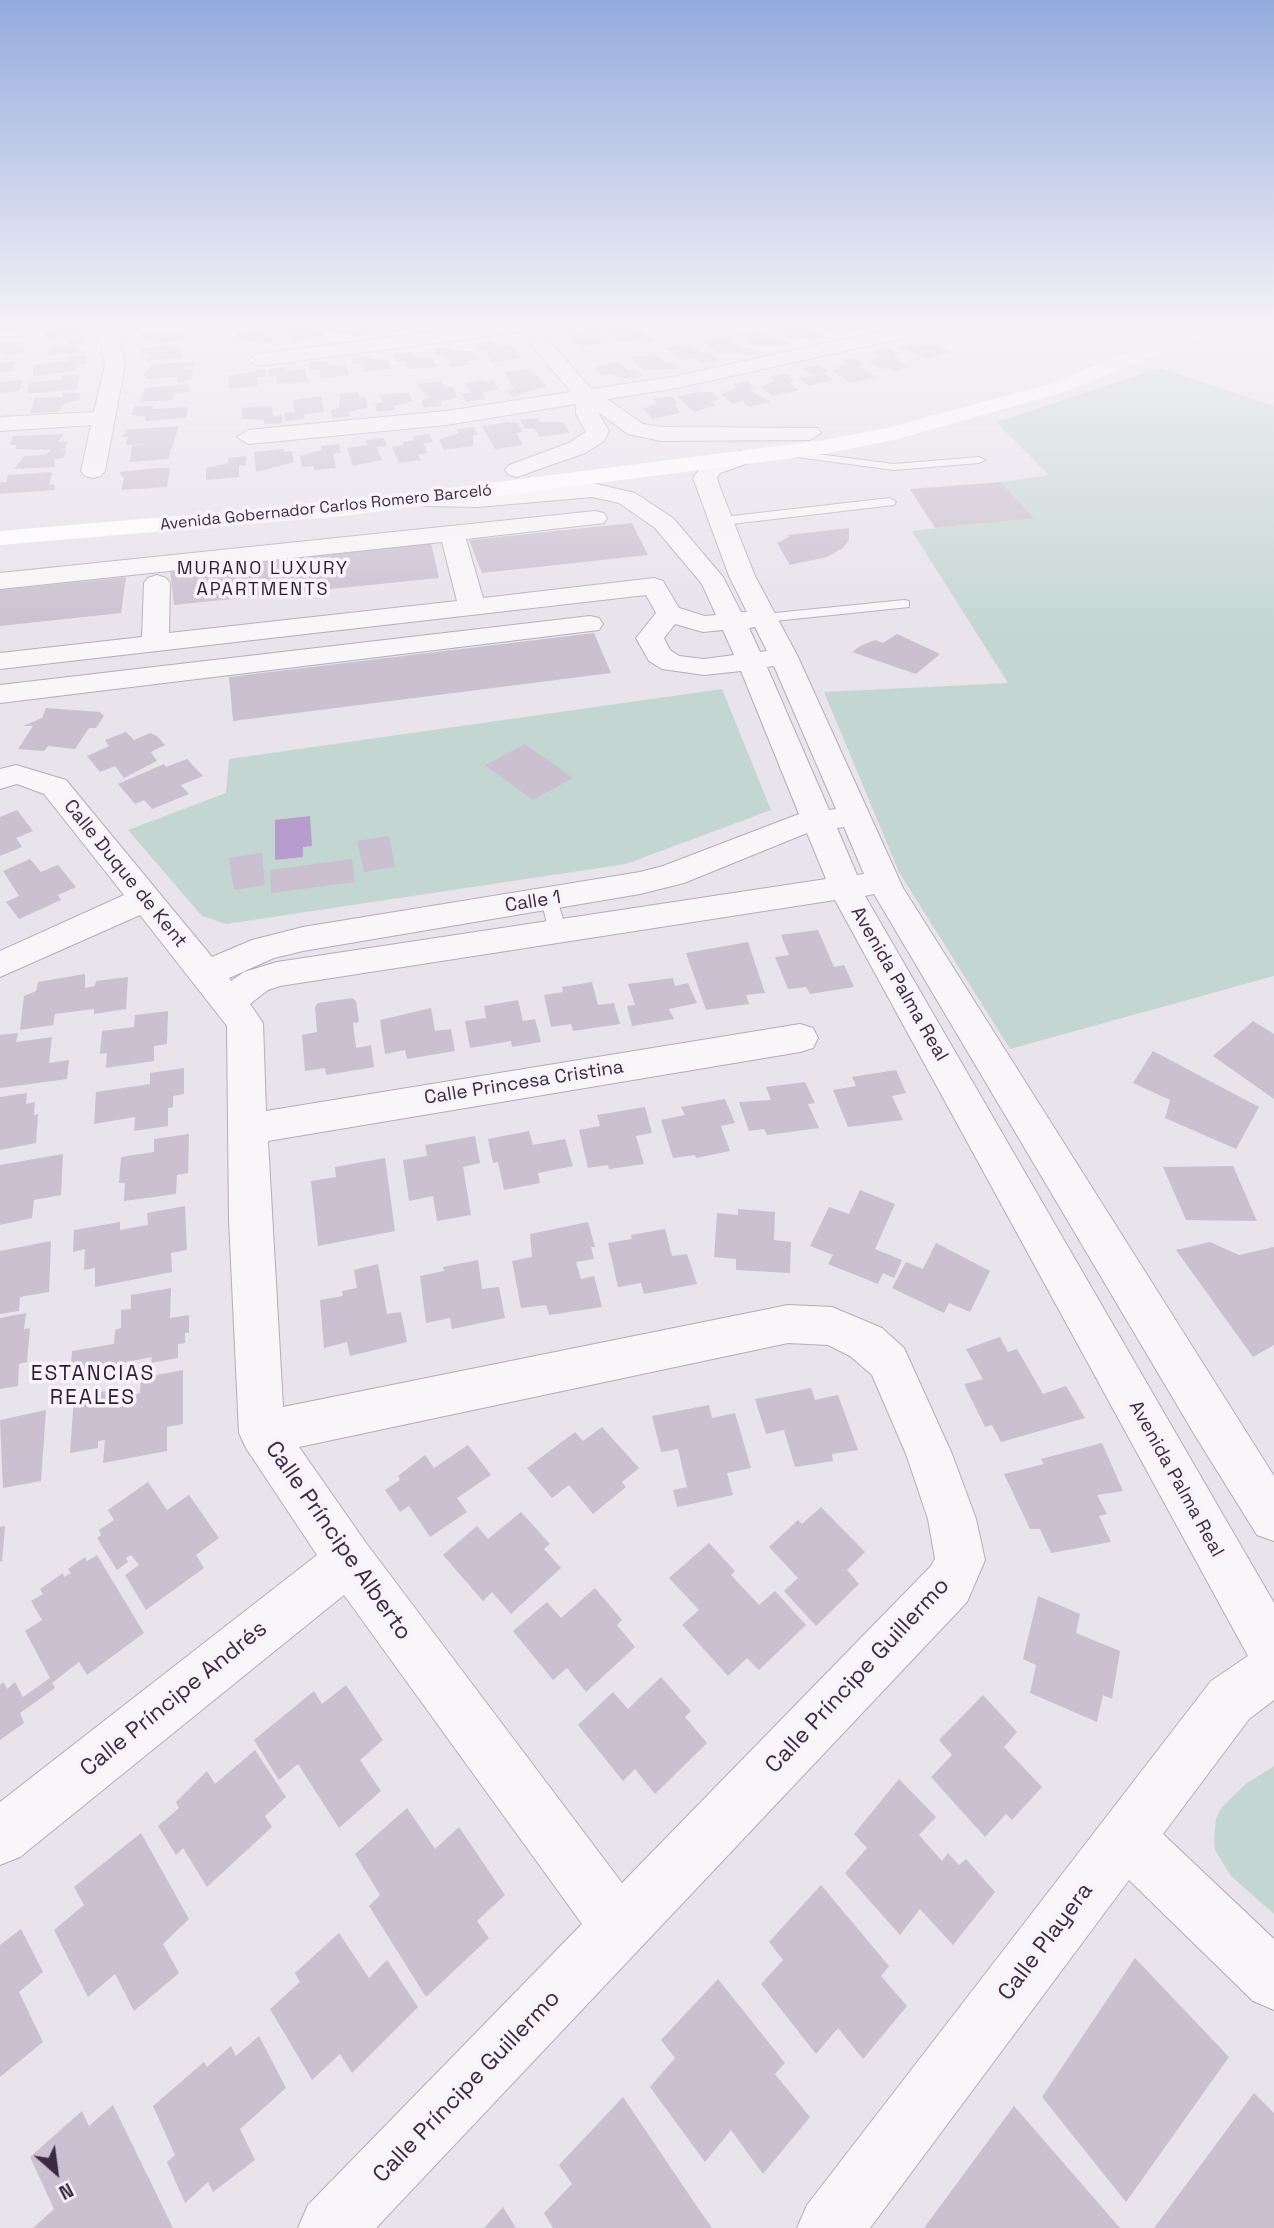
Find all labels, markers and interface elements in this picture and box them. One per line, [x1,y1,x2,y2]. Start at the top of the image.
street label: Avenida Gobernador Carlos Romero Barceló [159,481,493,535]
district label: MURANO LUXURY APARTMENTS [179,558,347,600]
street label: Calle Duque de Kent [58,795,192,953]
street label: Calle 1 [503,886,563,918]
street label: Avenida Palma Real [845,903,953,1065]
street label: Calle Princesa Cristina [423,1056,625,1110]
district label: ESTANCIAS REALES [32,1361,154,1411]
street label: Avenida Palma Real [1124,1397,1228,1561]
street label: Calle Príncipe Alberto [259,1436,417,1646]
street label: Calle Príncipe Guillermo [760,1573,956,1779]
street label: Calle Príncipe Andrés [75,1615,273,1783]
street label: Calle Playera [993,1878,1099,2006]
street label: Calle Príncipe Guillermo [368,1985,566,2189]
north arrow [21,2137,91,2207]
text: N [55,2177,78,2205]

